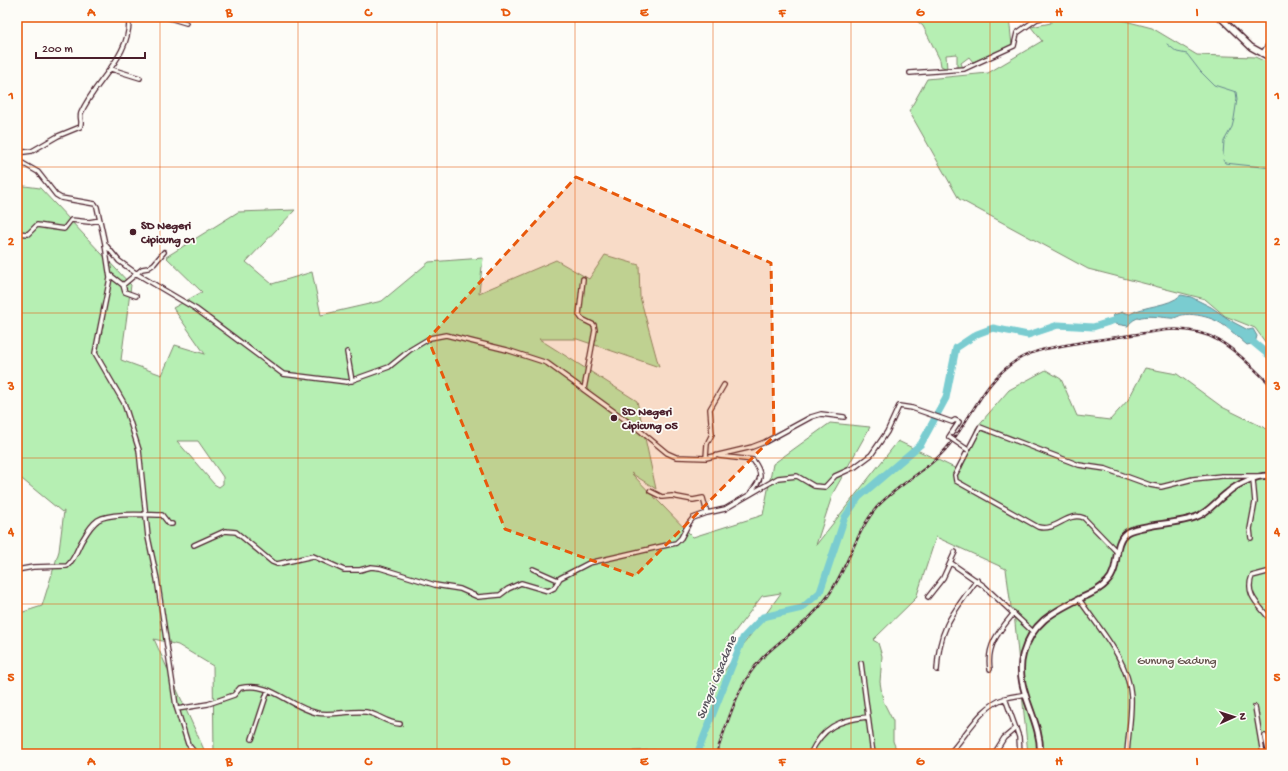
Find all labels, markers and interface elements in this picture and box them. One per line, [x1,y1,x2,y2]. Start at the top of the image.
text: A [86,6,96,21]
text: B [225,6,234,21]
text: C [363,6,373,21]
text: D [501,6,511,21]
text: E [640,6,649,21]
text: F [778,6,787,21]
text: G [916,6,925,21]
text: H [1055,6,1063,21]
text: I [1195,6,1199,21]
scale bar [36,34,145,60]
text: 200 m [42,43,73,57]
text: 1 [7,89,14,104]
text: 1 [1273,89,1280,104]
place label: SD Negeri Cipicung 01 [140,220,196,248]
marker: SD Negeri Cipicung 01 [128,227,138,237]
text: 2 [8,235,15,250]
text: 2 [1274,235,1281,250]
text: 3 [7,380,15,395]
text: 3 [1273,380,1281,395]
place label: SD Negeri Cipicung 05 [621,406,679,434]
marker: SD Negeri Cipicung 05 [609,413,619,423]
text: 4 [7,525,15,540]
text: 4 [1273,525,1281,540]
water label: Sungai Cisadane [694,633,741,722]
park label: Gunung Gadung [1137,655,1217,669]
text: 5 [8,671,15,686]
text: 5 [1274,671,1281,686]
north arrow [1214,697,1254,737]
text: N [1236,713,1248,720]
text: A [86,755,96,770]
text: B [225,755,234,770]
text: C [363,755,373,770]
text: D [501,755,511,770]
text: E [640,755,649,770]
text: F [778,755,787,770]
text: G [916,755,925,770]
text: H [1055,755,1063,770]
text: I [1195,755,1199,770]

